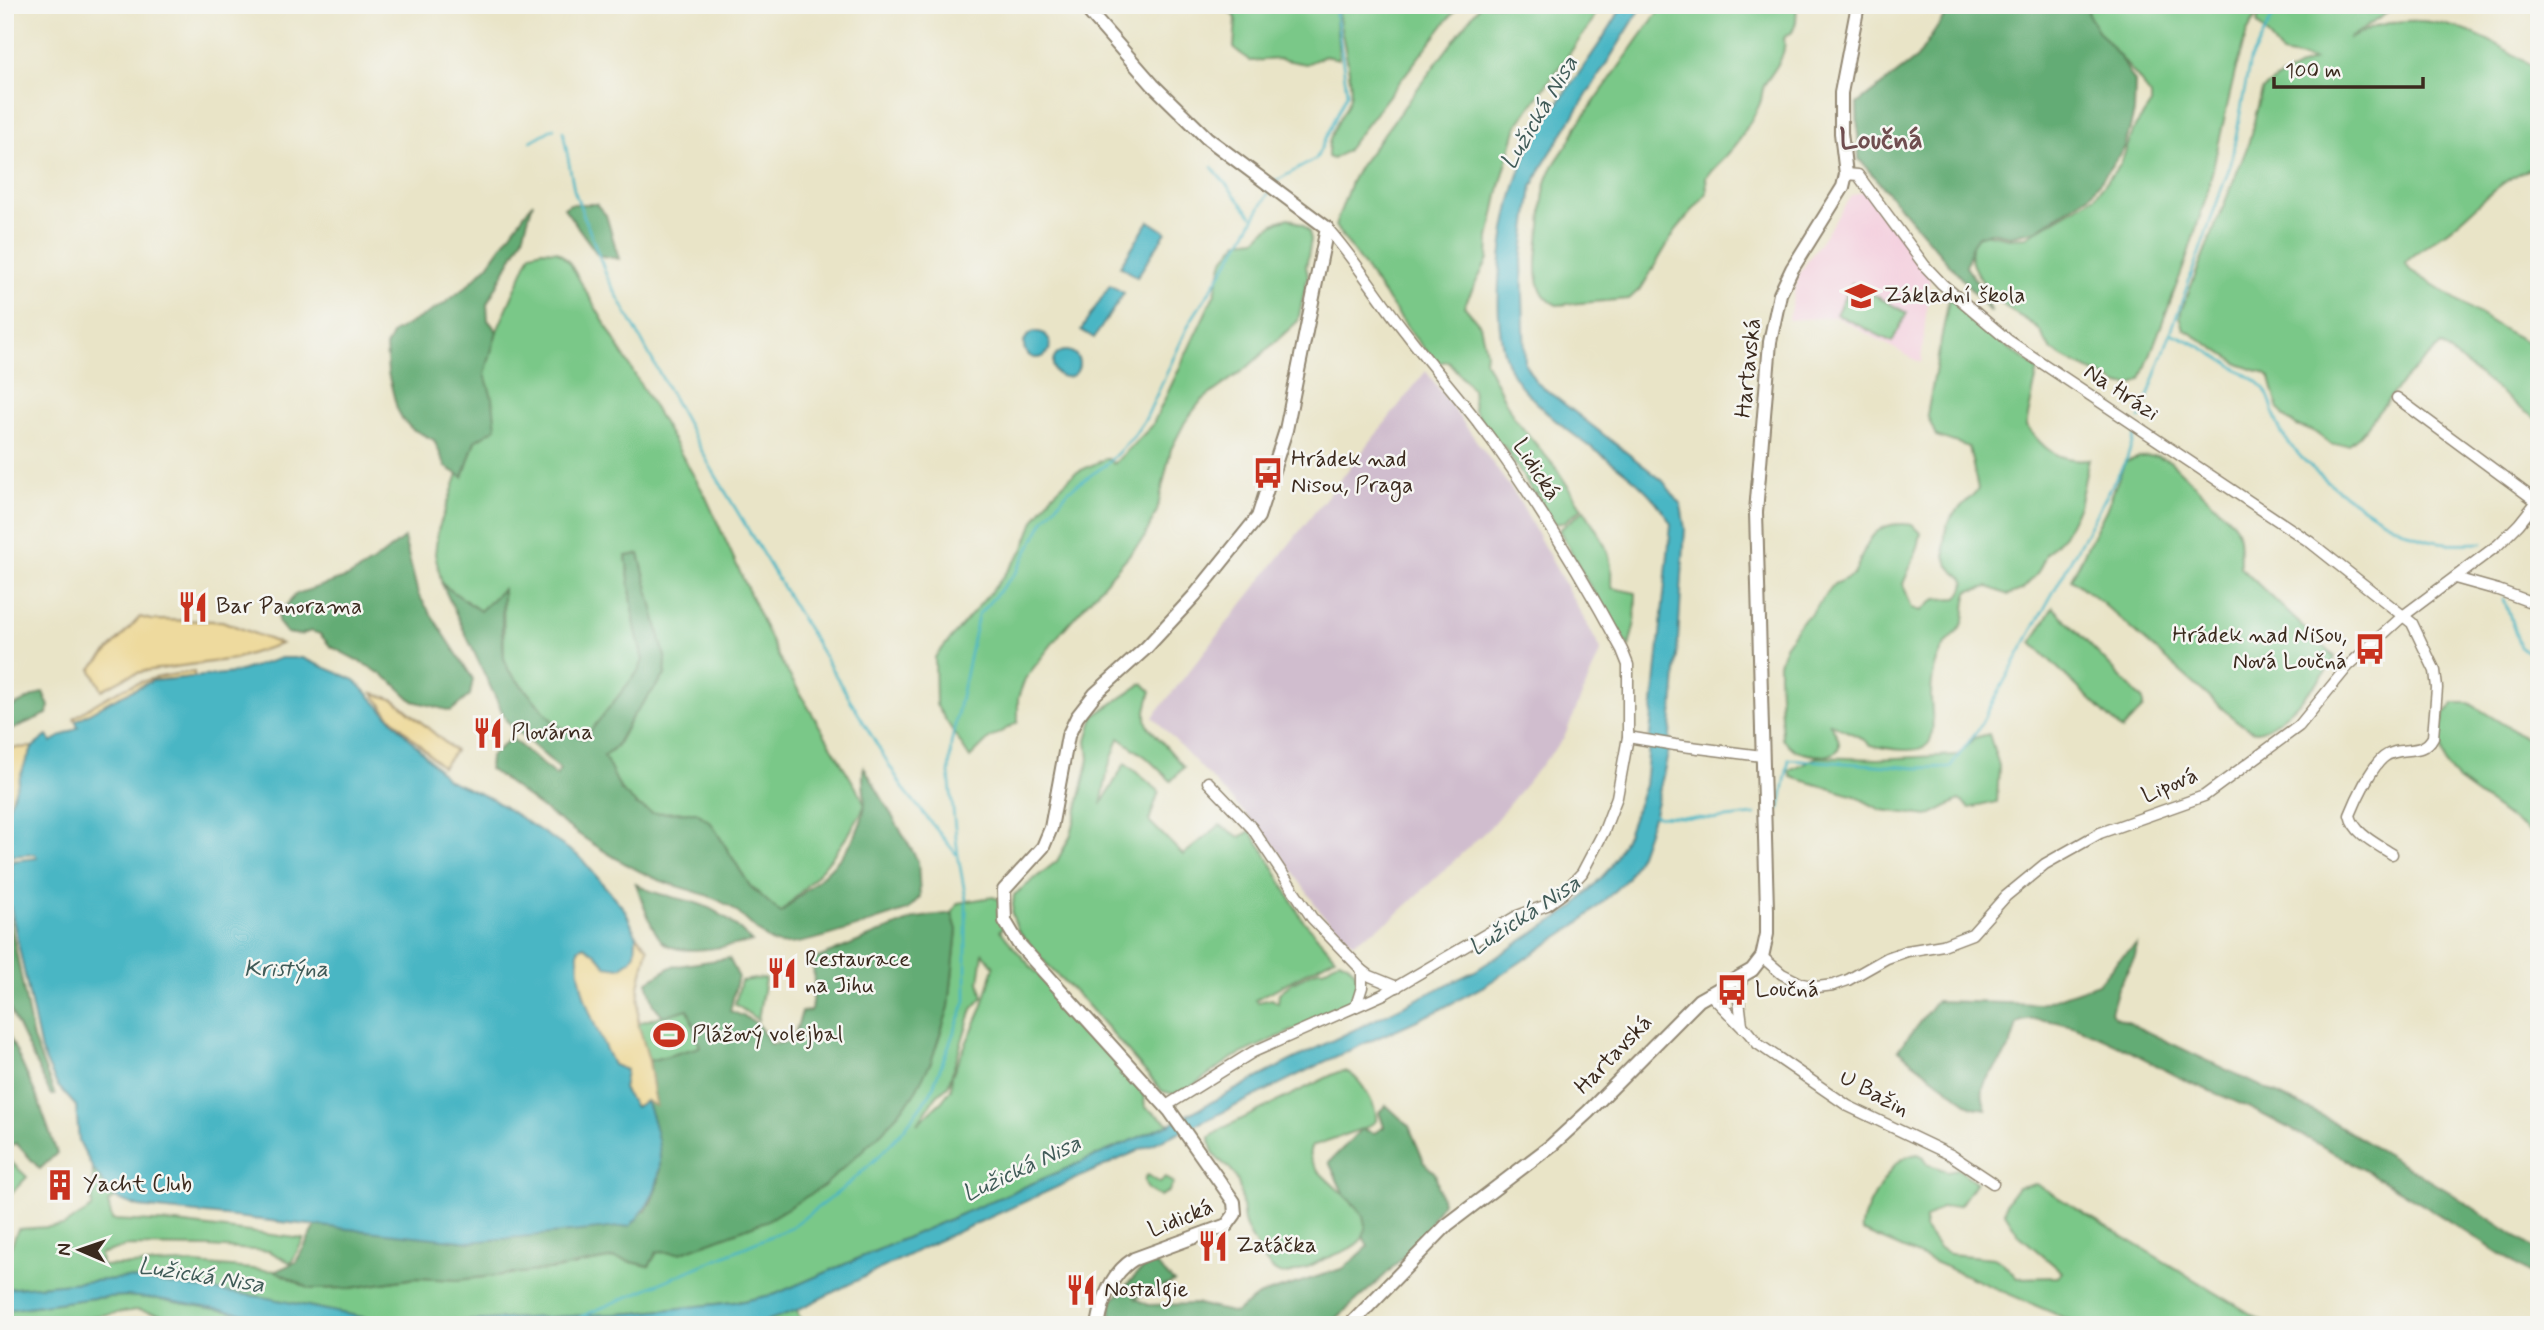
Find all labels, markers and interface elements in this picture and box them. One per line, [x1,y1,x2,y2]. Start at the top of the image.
scale bar [2274,46,2423,90]
water label: Lužická Nisa [1494,50,1586,176]
text: 100 m [2285,57,2341,85]
district label: Loučná [1839,120,1923,159]
school or university icon: Základní škola [1844,279,1878,313]
place label: Základní škola [1884,281,2025,311]
street label: Hartavská [1729,317,1769,419]
street label: Na Hrázi [2077,357,2165,429]
street label: Lidická [1505,433,1567,507]
place label: Hrádek nad Nisou, Praga [1291,445,1413,503]
bus stop icon: Hrádek nad Nisou, Praga [1251,456,1285,490]
restaurant icon: Bar Panorama [176,590,210,624]
place label: Bar Panorama [216,592,362,622]
place label: Hrádek nad Nisou, Nová Loučná [2172,621,2347,677]
bus stop icon: Hrádek nad Nisou, Nová Loučná [2353,632,2387,666]
restaurant icon: Plovárna [471,716,505,750]
place label: Plovárna [511,718,593,748]
street label: Lipová [2137,761,2203,811]
water label: Lužická Nisa [1463,868,1587,964]
place label: Restaurace na Jihu [805,945,910,1001]
water label: Kristýna [244,954,328,985]
restaurant icon: Restaurace na Jihu [765,956,799,990]
bus stop icon: Loučná [1715,973,1749,1007]
place label: Loučná [1755,975,1819,1005]
street label: Hartavská [1568,1009,1660,1101]
sports icon: Plážový volejbal [652,1018,686,1052]
place label: Plážový volejbal [692,1020,843,1050]
street label: U Bažin [1834,1063,1914,1125]
water label: Lužická Nisa [958,1128,1086,1210]
building icon: Yacht Club [43,1168,77,1202]
place label: Yacht Club [83,1170,192,1200]
street label: Lidická [1144,1192,1218,1246]
north arrow [46,1214,116,1284]
restaurant icon: Zatáčka [1196,1229,1230,1263]
place label: Zatáčka [1236,1231,1317,1261]
text: N [52,1243,77,1256]
water label: Lužická Nisa [136,1251,267,1301]
restaurant icon: Nostalgie [1064,1273,1098,1307]
place label: Nostalgie [1104,1275,1189,1307]

